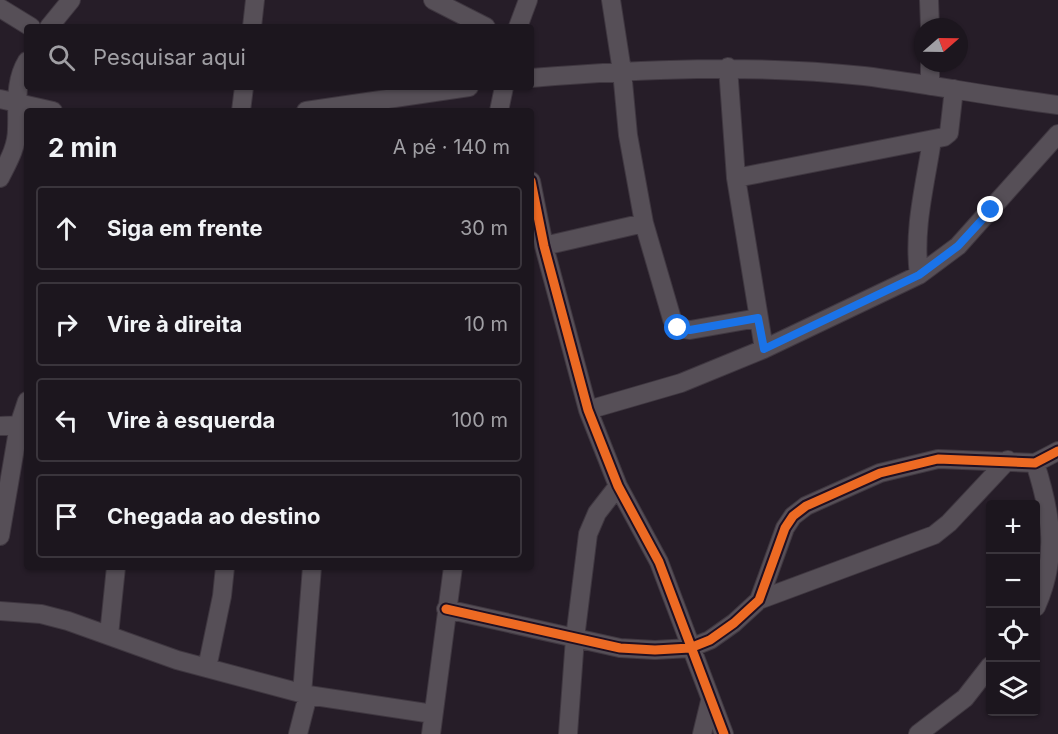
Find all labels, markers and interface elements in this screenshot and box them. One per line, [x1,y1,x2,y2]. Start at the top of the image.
north arrow [914,18,968,72]
search box [24,24,534,90]
icon: search [45,41,78,74]
text: Pesquisar aqui [93,44,246,70]
text: 2 min [48,132,118,163]
text: A pé · 140 m [393,135,510,159]
route end [977,196,1003,222]
icon: ahead [50,212,83,245]
text: Siga em frente [107,215,263,241]
text: 30 m [460,216,508,240]
icon: right [50,308,83,341]
text: Vire à direita [107,311,242,337]
text: 10 m [464,312,508,336]
route start [664,314,690,340]
icon: left [50,404,83,437]
text: Vire à esquerda [107,407,275,433]
text: 100 m [451,408,508,432]
icon: arrive [50,500,83,533]
map controls [986,500,1040,716]
button: + [986,500,1040,554]
text: Chegada ao destino [107,503,321,529]
button: − [986,554,1040,608]
button: locate [986,608,1040,662]
button: layers [986,662,1040,716]

